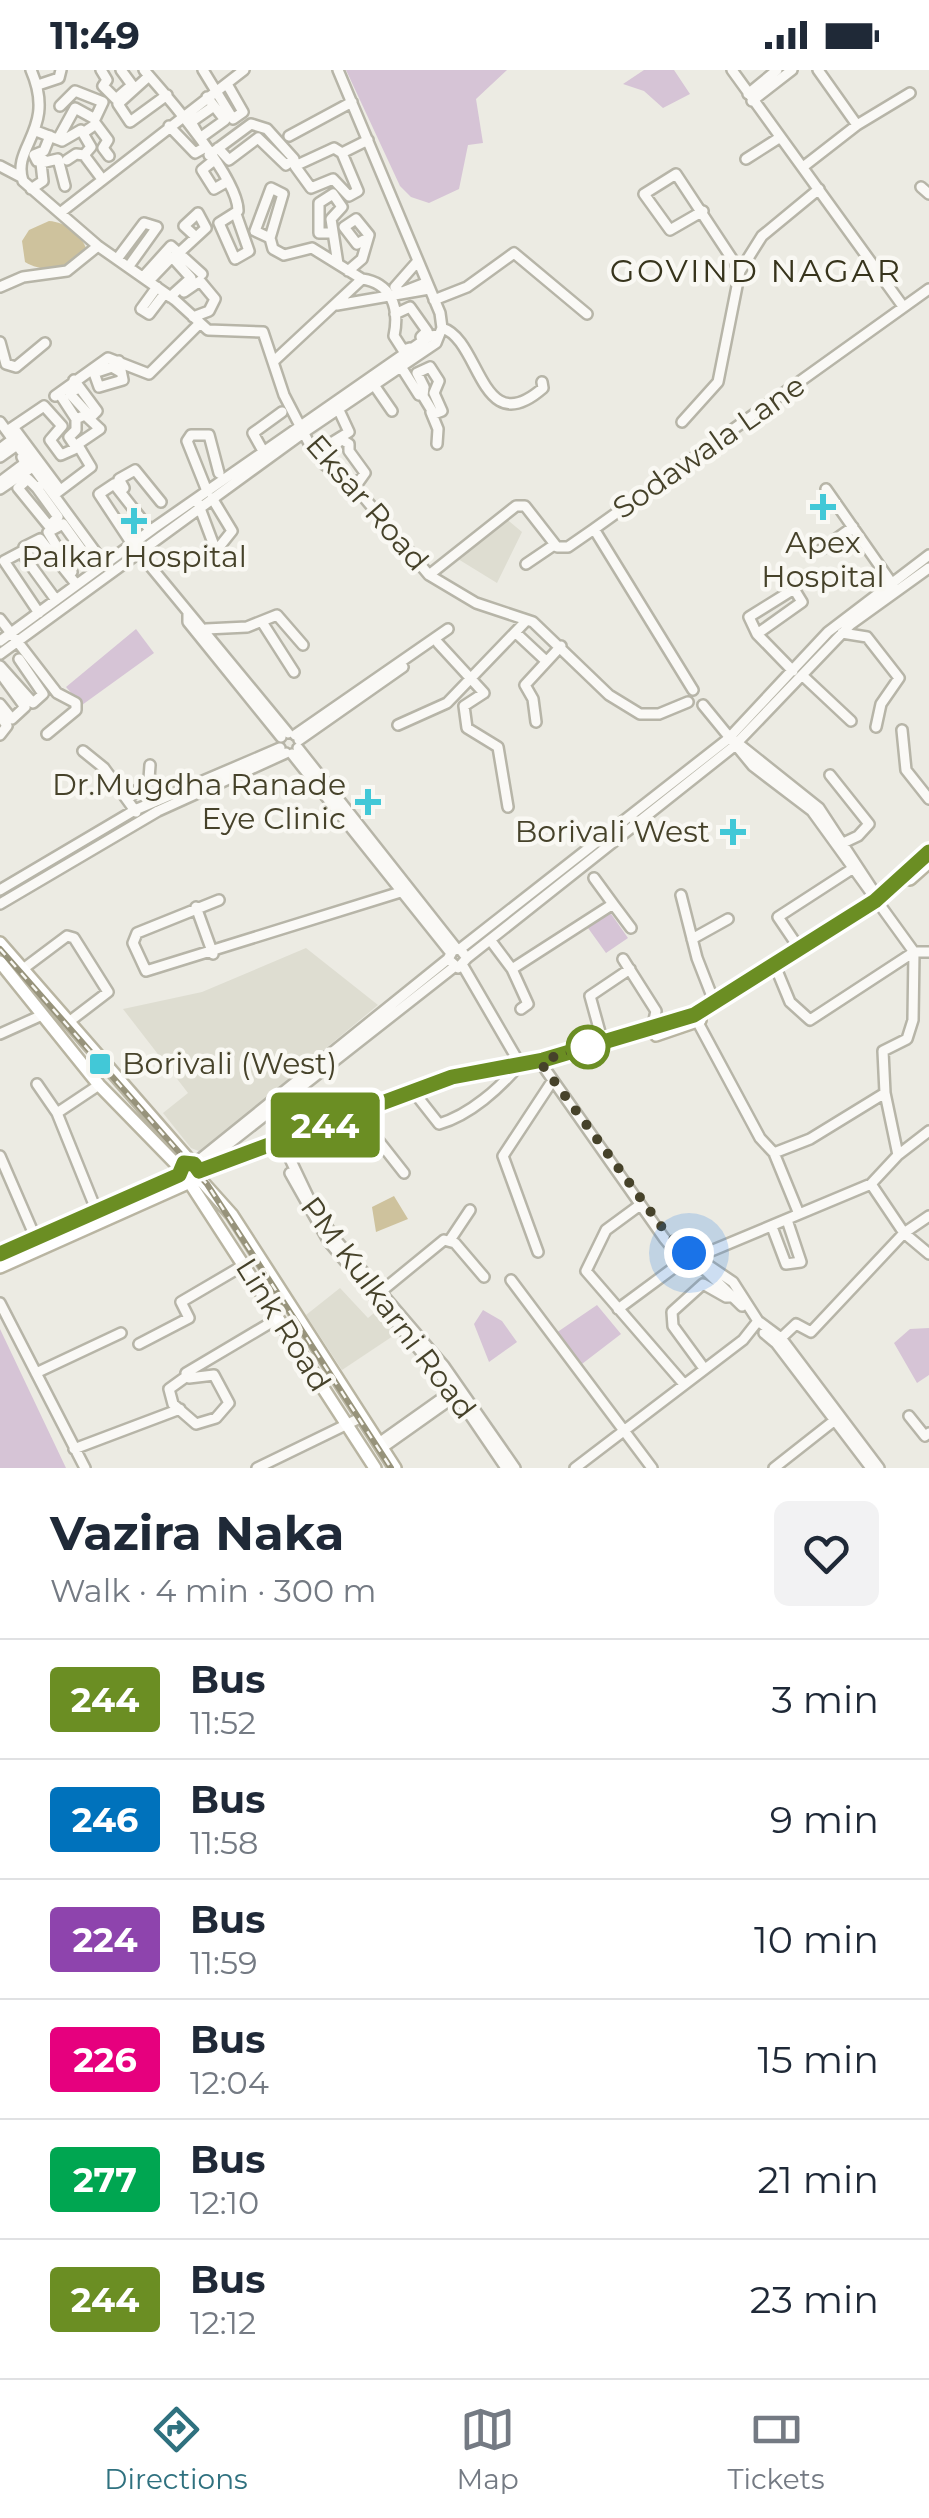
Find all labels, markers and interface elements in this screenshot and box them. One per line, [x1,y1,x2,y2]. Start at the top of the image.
text: 11:49 [50,12,140,59]
district label: GOVIND NAGAR [610,251,902,290]
street label: Sodawala Lane [606,367,812,527]
street label: Eksar Road [298,427,437,578]
marker: Apex Hospital [810,494,836,520]
marker: Palkar Hospital [121,508,147,534]
place label: Apex Hospital [761,524,885,595]
place label: Palkar Hospital [21,538,247,575]
place label: Dr.Mugdha Ranade Eye Clinic [52,766,346,837]
marker: Dr.Mugdha Ranade Eye Clinic [355,789,381,815]
place label: Borivali West [515,813,710,850]
marker: Borivali West [720,819,746,845]
unlabelled marker [567,1026,609,1068]
place label: Borivali (West) [122,1045,337,1082]
marker: Borivali (West) [87,1051,113,1077]
line badge: 244 [268,1092,382,1158]
text: 244 [291,1104,359,1147]
street label: PM Kulkarni Road [293,1189,484,1426]
your location [664,1228,714,1278]
street label: Link Road [228,1251,339,1398]
button: heart [774,1501,879,1606]
text: Vazira Naka [50,1504,344,1562]
text: Walk · 4 min · 300 m [50,1571,377,1610]
text: Bus [190,1656,265,1703]
text: 3 min [771,1676,879,1723]
text: 244 [71,1678,139,1721]
text: 11:52 [190,1703,256,1742]
text: Bus [190,1776,265,1823]
text: 9 min [770,1796,879,1843]
text: 246 [72,1798,138,1841]
text: 11:58 [190,1823,258,1862]
text: Bus [190,1896,265,1943]
text: 10 min [754,1916,879,1963]
text: 224 [72,1918,138,1961]
text: 11:59 [190,1943,258,1982]
text: Bus [190,2016,265,2063]
text: 15 min [758,2036,879,2083]
text: 226 [73,2038,137,2081]
text: 12:04 [190,2063,269,2102]
text: Bus [190,2136,265,2183]
text: 21 min [758,2156,879,2203]
text: 277 [73,2158,137,2201]
text: 12:10 [190,2183,259,2222]
text: Bus [190,2256,265,2303]
text: 23 min [750,2276,879,2323]
text: 244 [71,2278,139,2321]
text: 12:12 [190,2303,256,2342]
tab: Directions [104,2402,248,2496]
tab: Map [456,2402,519,2496]
tab: Tickets [727,2402,825,2496]

